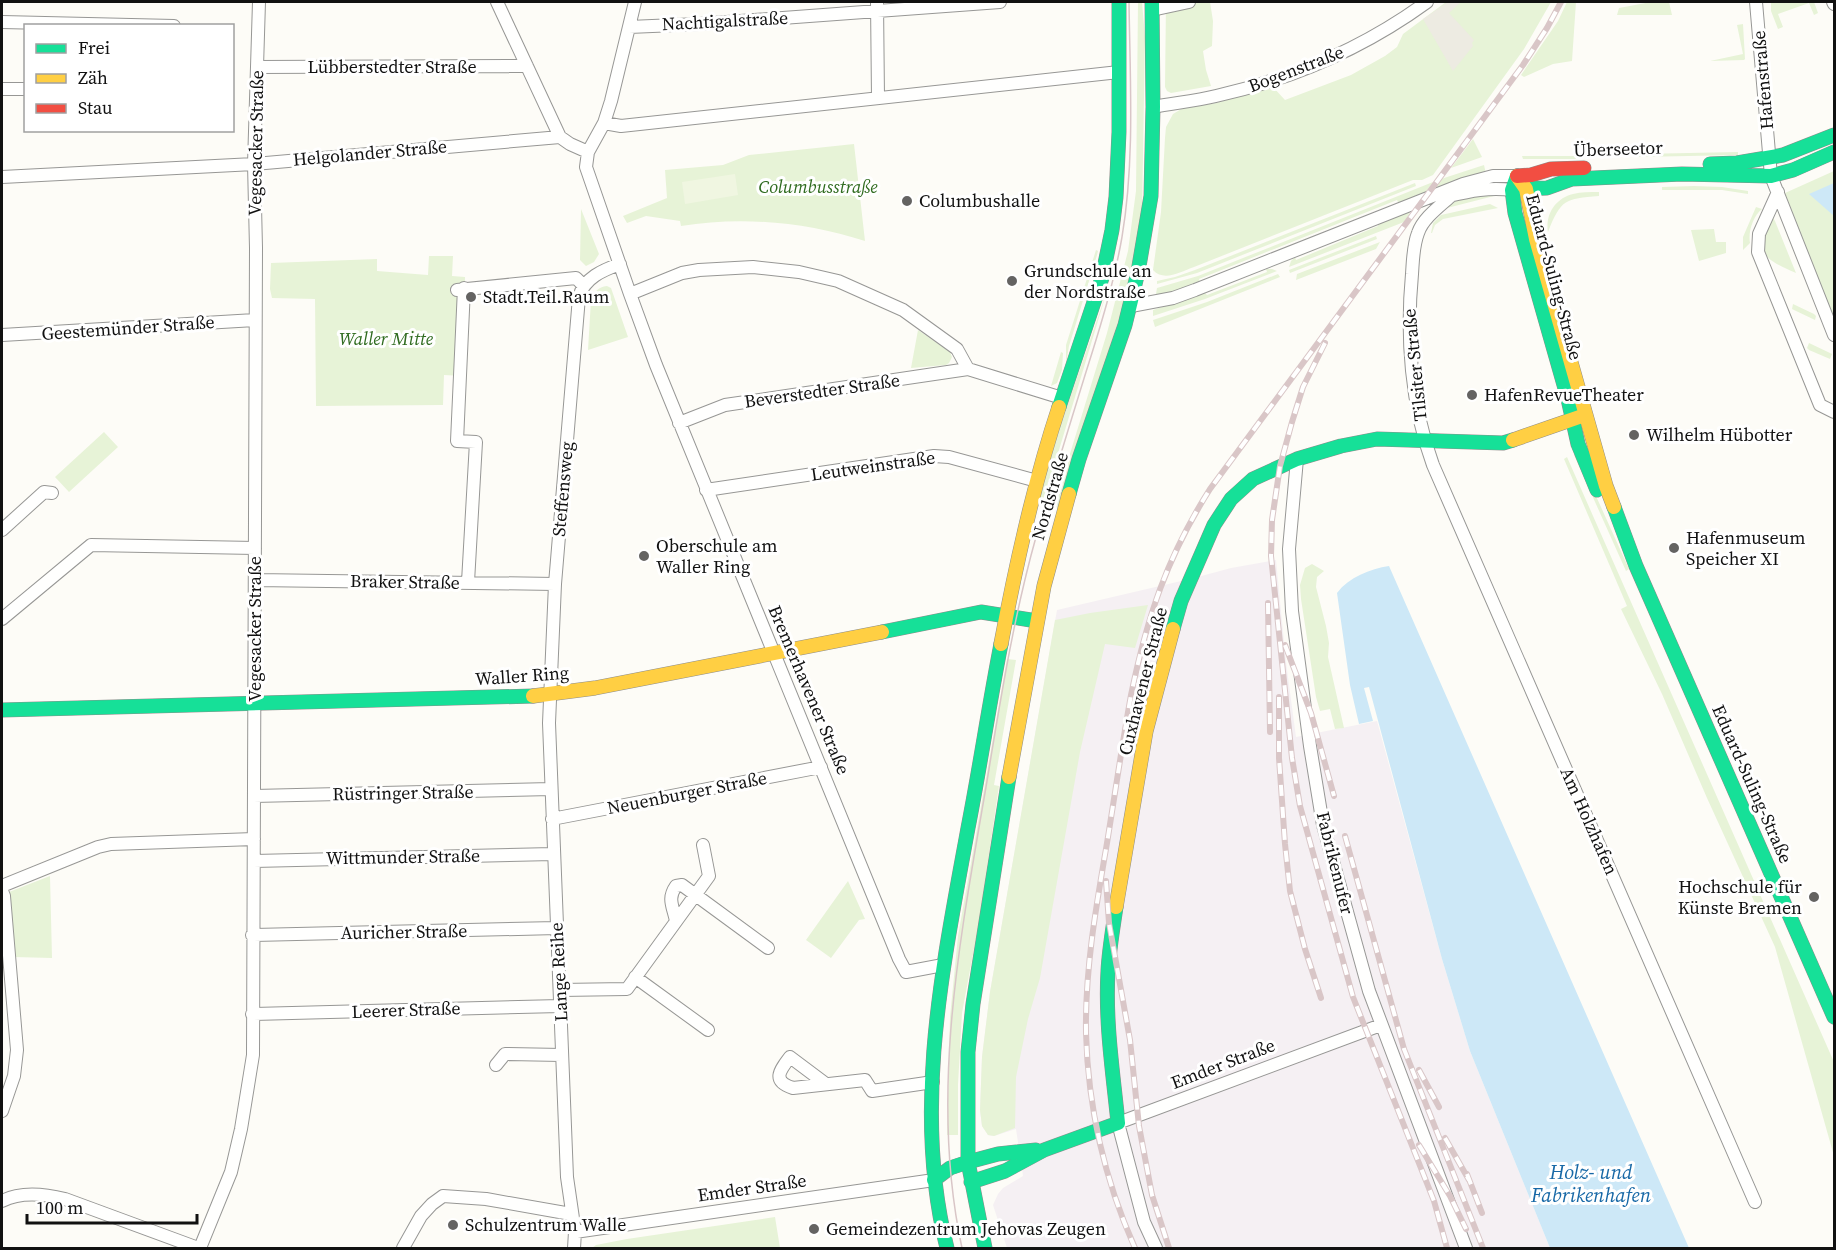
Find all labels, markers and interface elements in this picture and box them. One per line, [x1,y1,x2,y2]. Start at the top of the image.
street label: Nachtigalstraße [661,5,789,36]
legend [24,24,234,132]
street label: Hafenstraße [1746,30,1779,131]
text: Frei [78,35,110,60]
street label: Bogenstraße [1244,39,1347,98]
street label: Lübberstedter Straße [307,54,477,79]
text: Zäh [78,65,108,90]
street label: Vegesacker Straße [242,70,269,216]
text: Stau [78,95,113,120]
street label: Helgolander Straße [292,133,448,172]
street label: Überseetor [1573,134,1664,163]
park label: Columbusstraße [758,174,878,199]
place label: Columbushalle [919,188,1040,213]
street label: Eduard-Suling-Straße [1520,191,1589,363]
marker: Columbushalle [900,194,914,208]
place label: Grundschule an der Nordstraße [1024,258,1152,304]
marker: Grundschule an der Nordstraße [1005,274,1019,288]
place label: Stadt.Teil.Raum [483,284,610,309]
marker: Stadt.Teil.Raum [464,290,478,304]
street label: Tilsiter Straße [1396,308,1433,423]
street label: Geestemünder Straße [41,309,215,346]
park label: Waller Mitte [339,326,434,351]
street label: Beverstedter Straße [743,367,901,414]
place label: HafenRevueTheater [1484,382,1644,407]
marker: HafenRevueTheater [1465,388,1479,402]
place label: Wilhelm Hübotter [1646,422,1793,447]
marker: Wilhelm Hübotter [1627,428,1641,442]
street label: Steffensweg [546,440,579,537]
street label: Leutweinstraße [809,444,937,487]
street label: Nordstraße [1025,449,1074,543]
place label: Hafenmuseum Speicher XI [1686,525,1806,571]
place label: Oberschule am Waller Ring [656,533,777,579]
marker: Hafenmuseum Speicher XI [1667,541,1681,555]
marker: Oberschule am Waller Ring [637,549,651,563]
street label: Vegesacker Straße [242,556,267,702]
street label: Braker Straße [350,568,460,595]
street label: Bremerhavener Straße [762,601,856,778]
street label: Cuxhavener Straße [1112,604,1173,758]
street label: Waller Ring [474,660,570,691]
street label: Eduard-Suling-Straße [1706,701,1799,867]
street label: Am Holzhafen [1555,763,1624,879]
street label: Neuenburger Straße [605,765,769,820]
street label: Rüstringer Straße [332,779,474,806]
street label: Fabrikenufer [1311,809,1360,917]
street label: Wittmunder Straße [326,843,480,870]
place label: Hochschule für Künste Bremen [1678,874,1802,920]
marker: Hochschule für Künste Bremen [1807,890,1821,904]
street label: Auricher Straße [340,918,468,945]
street label: Lange Reihe [543,922,574,1022]
street label: Leerer Straße [351,995,461,1024]
street label: Emder Straße [1167,1032,1278,1095]
water label: Holz- und Fabrikenhafen [1530,1158,1652,1209]
street label: Emder Straße [696,1168,808,1208]
scale bar [27,1187,196,1225]
text: 100 m [36,1195,83,1220]
place label: Schulzentrum Walle [465,1212,627,1237]
place label: Gemeindezentrum Jehovas Zeugen [826,1216,1106,1241]
marker: Schulzentrum Walle [446,1218,460,1232]
marker: Gemeindezentrum Jehovas Zeugen [807,1222,821,1236]

